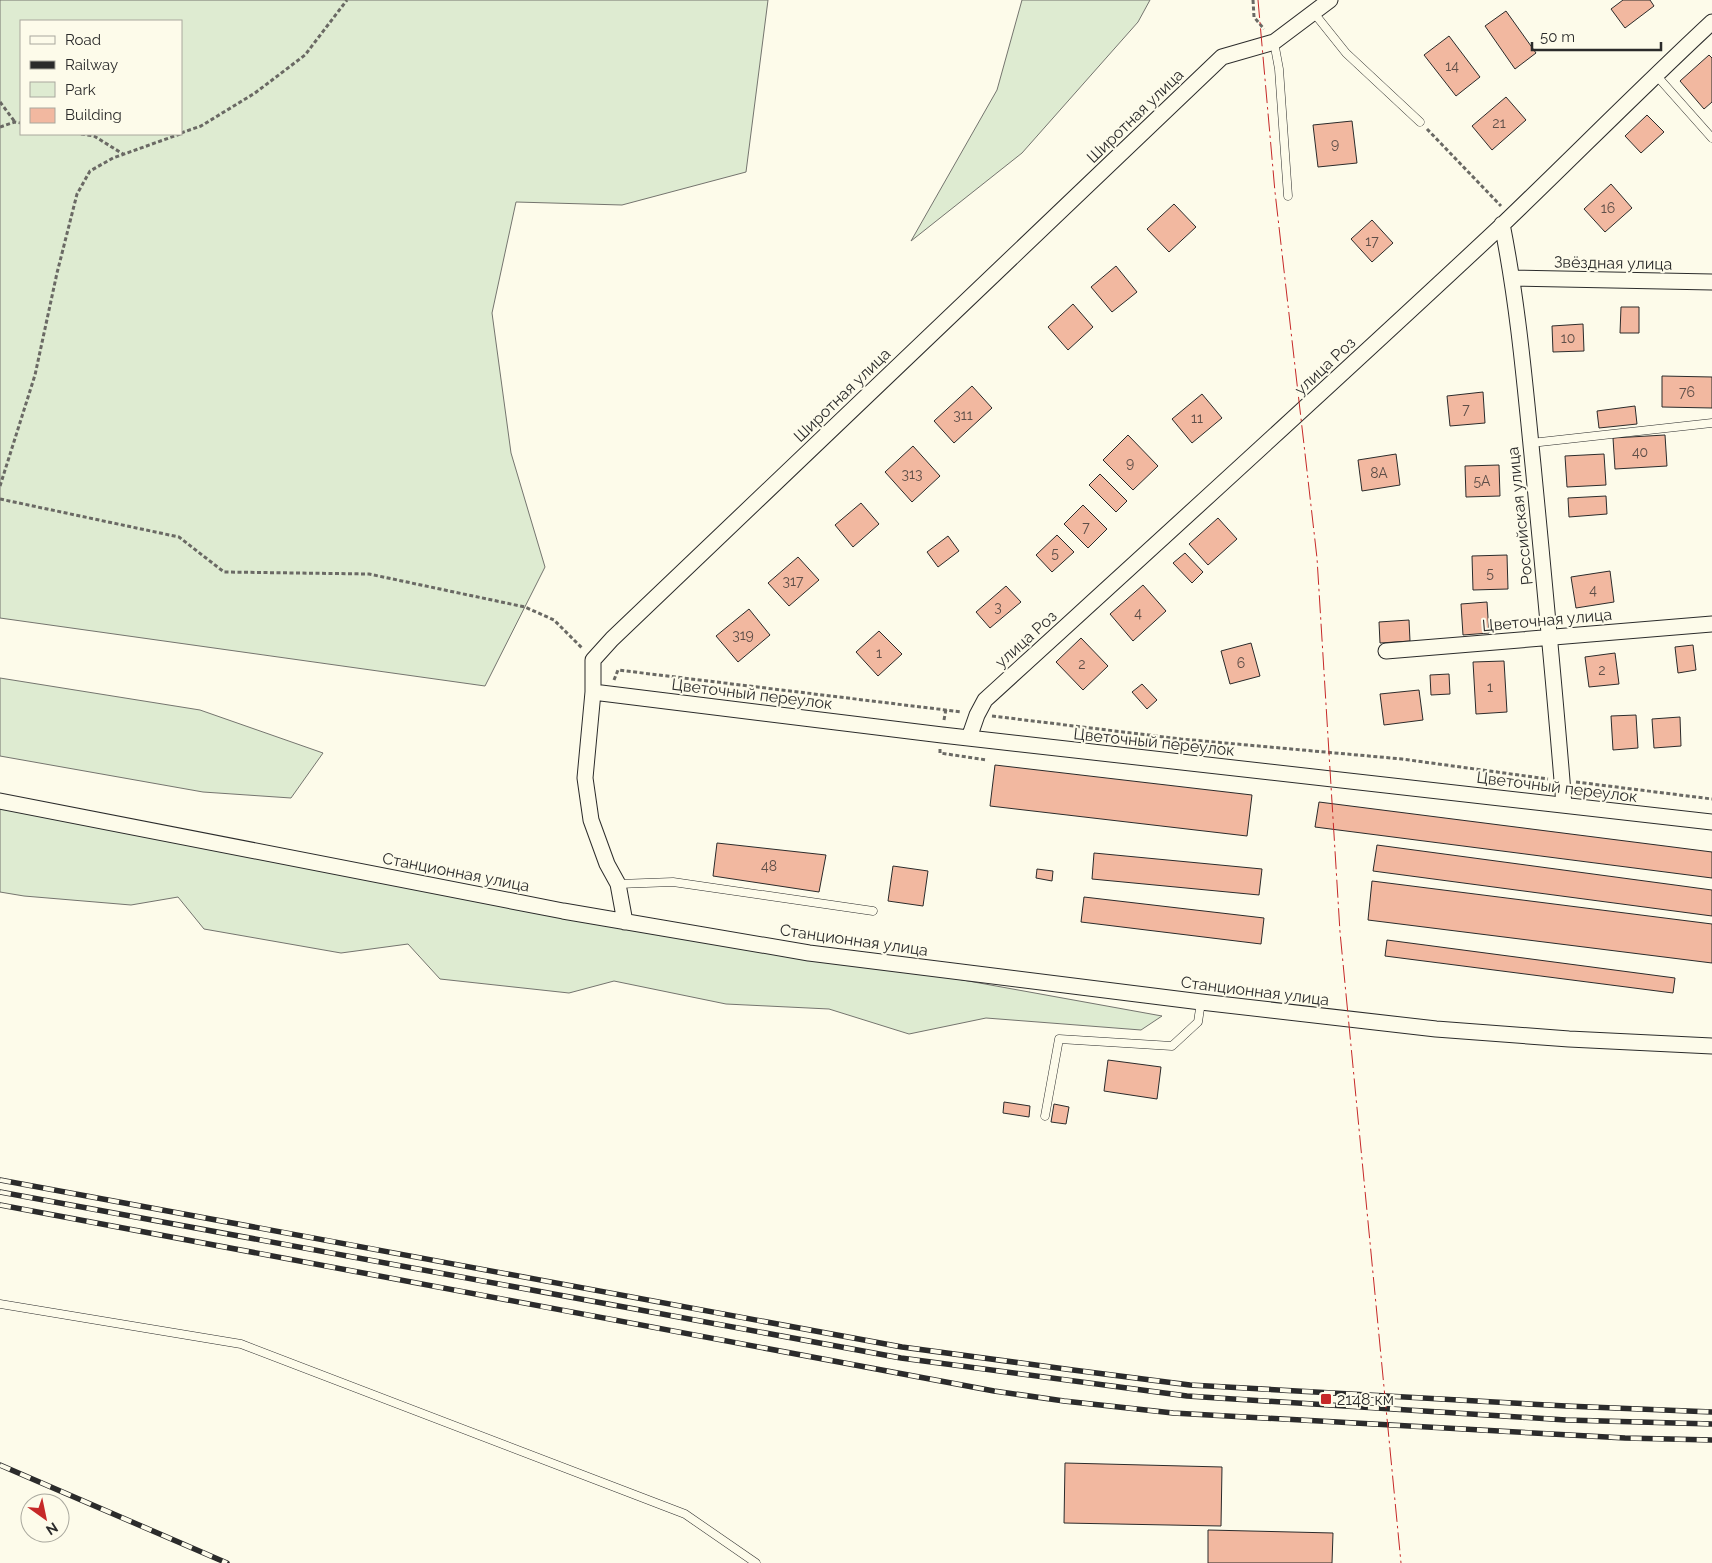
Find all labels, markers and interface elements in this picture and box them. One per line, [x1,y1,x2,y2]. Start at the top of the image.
legend [20,20,182,135]
scale bar [1532,20,1661,52]
text: 50 m [1540,28,1575,46]
text: Road [65,31,101,49]
text: Railway [65,56,118,74]
house number: 14 [1445,58,1459,74]
street label: Широтная улица [1083,65,1187,167]
text: Park [65,81,96,99]
text: Building [65,106,122,124]
house number: 21 [1492,115,1506,131]
house number: 9 [1331,136,1339,152]
house number: 16 [1601,200,1615,216]
house number: 17 [1365,233,1379,249]
street label: Звёздная улица [1554,252,1672,274]
house number: 10 [1561,330,1575,346]
street label: улица Роз [1291,333,1359,399]
street label: Широтная улица [790,344,894,446]
house number: 76 [1679,384,1695,400]
house number: 7 [1462,401,1470,417]
house number: 311 [953,407,973,423]
house number: 11 [1191,410,1203,426]
house number: 40 [1632,444,1648,460]
street label: Российская улица [1503,446,1537,586]
house number: 9 [1126,455,1134,471]
house number: 8А [1370,465,1388,481]
house number: 313 [902,466,922,482]
house number: 5А [1473,473,1491,489]
house number: 7 [1082,519,1090,535]
house number: 5 [1051,545,1059,561]
house number: 5 [1486,565,1494,581]
house number: 317 [783,573,804,589]
house number: 4 [1589,582,1597,598]
house number: 3 [994,599,1002,615]
house number: 4 [1134,605,1142,621]
street label: Цветочная улица [1481,605,1613,635]
street label: улица Роз [991,606,1061,672]
house number: 319 [732,627,754,643]
house number: 1 [876,645,882,661]
house number: 6 [1237,655,1245,671]
house number: 2 [1078,656,1086,672]
house number: 2 [1598,662,1606,678]
street label: Цветочный переулок [670,675,834,713]
house number: 1 [1487,679,1493,695]
street label: Цветочный переулок [1072,724,1236,760]
street label: Цветочный переулок [1475,768,1639,806]
street label: Станционная улица [381,848,531,896]
house number: 48 [761,858,777,874]
street label: Станционная улица [779,920,929,960]
street label: Станционная улица [1180,972,1330,1010]
place label: 2148 км [1337,1390,1394,1409]
marker: 2148 км [1319,1392,1333,1406]
north arrow [20,1493,70,1543]
text: N [43,1519,61,1539]

